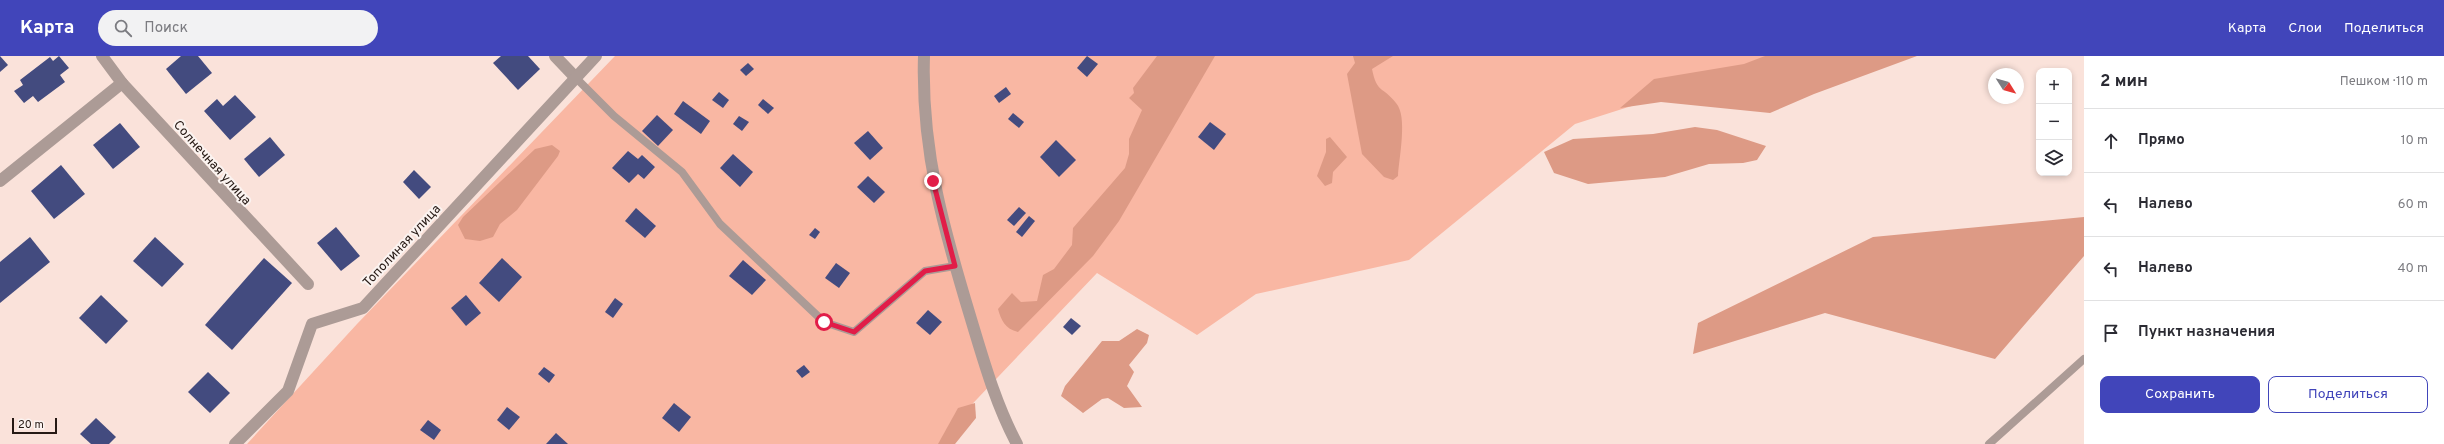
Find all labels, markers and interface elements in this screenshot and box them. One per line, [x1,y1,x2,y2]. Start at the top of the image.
search box [98,10,378,46]
text: Карта [20,16,74,40]
icon: search [112,17,134,39]
text: Поиск [144,19,188,38]
text: Карта [2228,20,2266,37]
text: Слои [2288,20,2322,37]
text: Поделиться [2344,20,2424,37]
north arrow [1988,68,2024,104]
map controls [2036,68,2072,176]
button: + [2036,68,2072,104]
text: 2 мин [2100,71,2148,93]
text: Пешком · 110 m [2340,74,2428,90]
button: − [2036,104,2072,140]
street label: Солнечная улица [169,118,254,209]
icon: ahead [2100,130,2122,152]
text: Прямо [2138,131,2185,150]
text: 10 m [2401,133,2428,149]
button: layers [2036,140,2072,176]
route end [924,172,942,190]
icon: left [2100,194,2122,216]
text: Налево [2138,195,2193,214]
text: 60 m [2398,197,2428,213]
street label: Тополиная улица [360,202,445,291]
icon: left [2100,258,2122,280]
text: Налево [2138,259,2193,278]
text: 40 m [2398,261,2428,277]
route start [815,313,833,331]
icon: arrive [2100,322,2122,344]
text: Пункт назначения [2138,323,2275,342]
button: Сохранить [2100,376,2260,413]
button: Поделиться [2268,376,2428,413]
scale bar [12,416,57,435]
text: 20 m [18,418,44,432]

